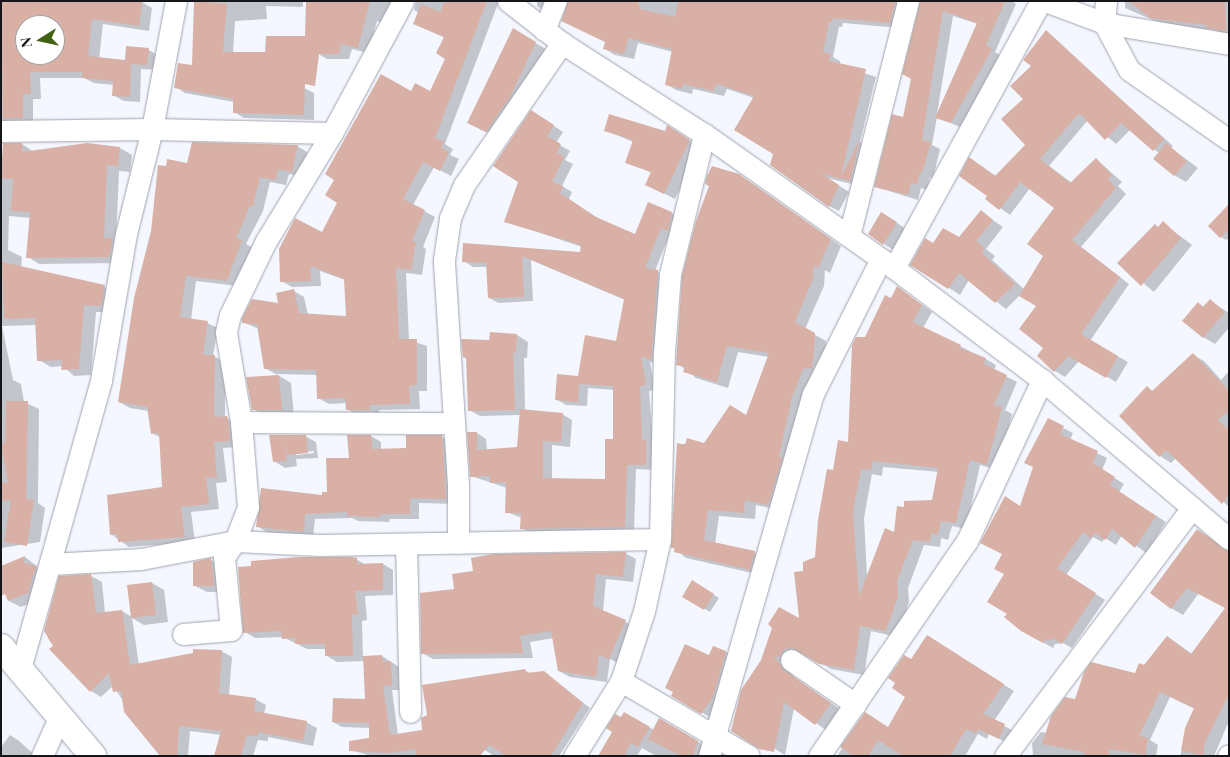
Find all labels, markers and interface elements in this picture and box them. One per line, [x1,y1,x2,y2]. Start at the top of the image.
north arrow [15,15,65,65]
text: N [15,36,36,49]

